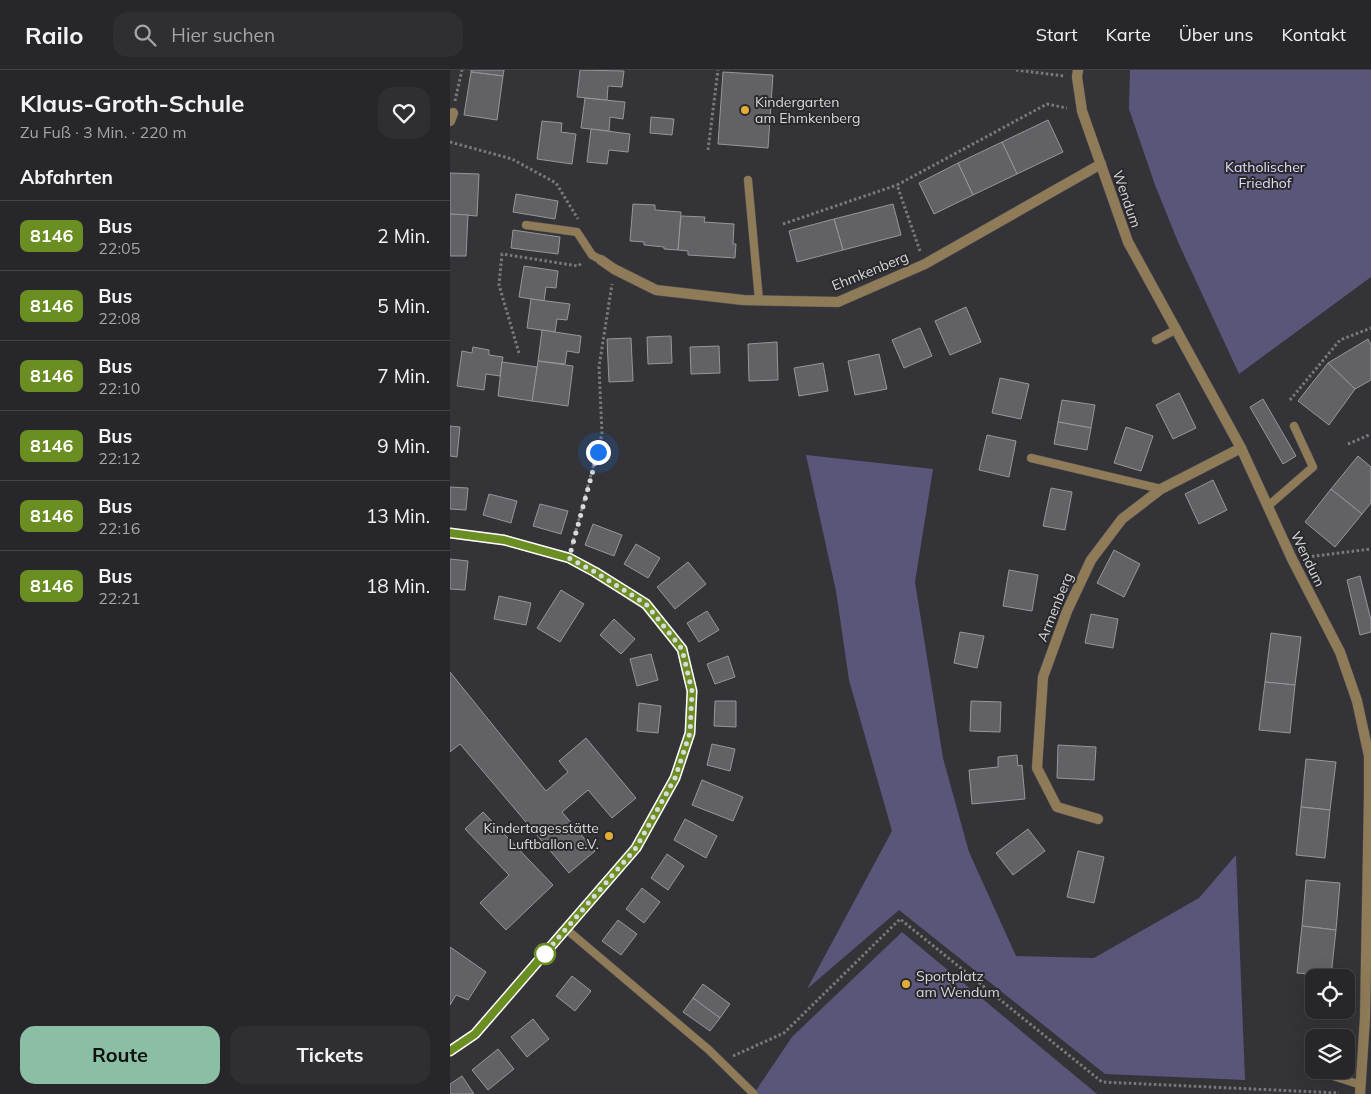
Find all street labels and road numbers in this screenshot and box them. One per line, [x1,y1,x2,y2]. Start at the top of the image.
street label: Wendum [1109,168,1145,230]
street label: Ehmkenberg [829,247,911,295]
street label: Wendum [1287,528,1329,590]
street label: Armenberg [1033,570,1077,644]

